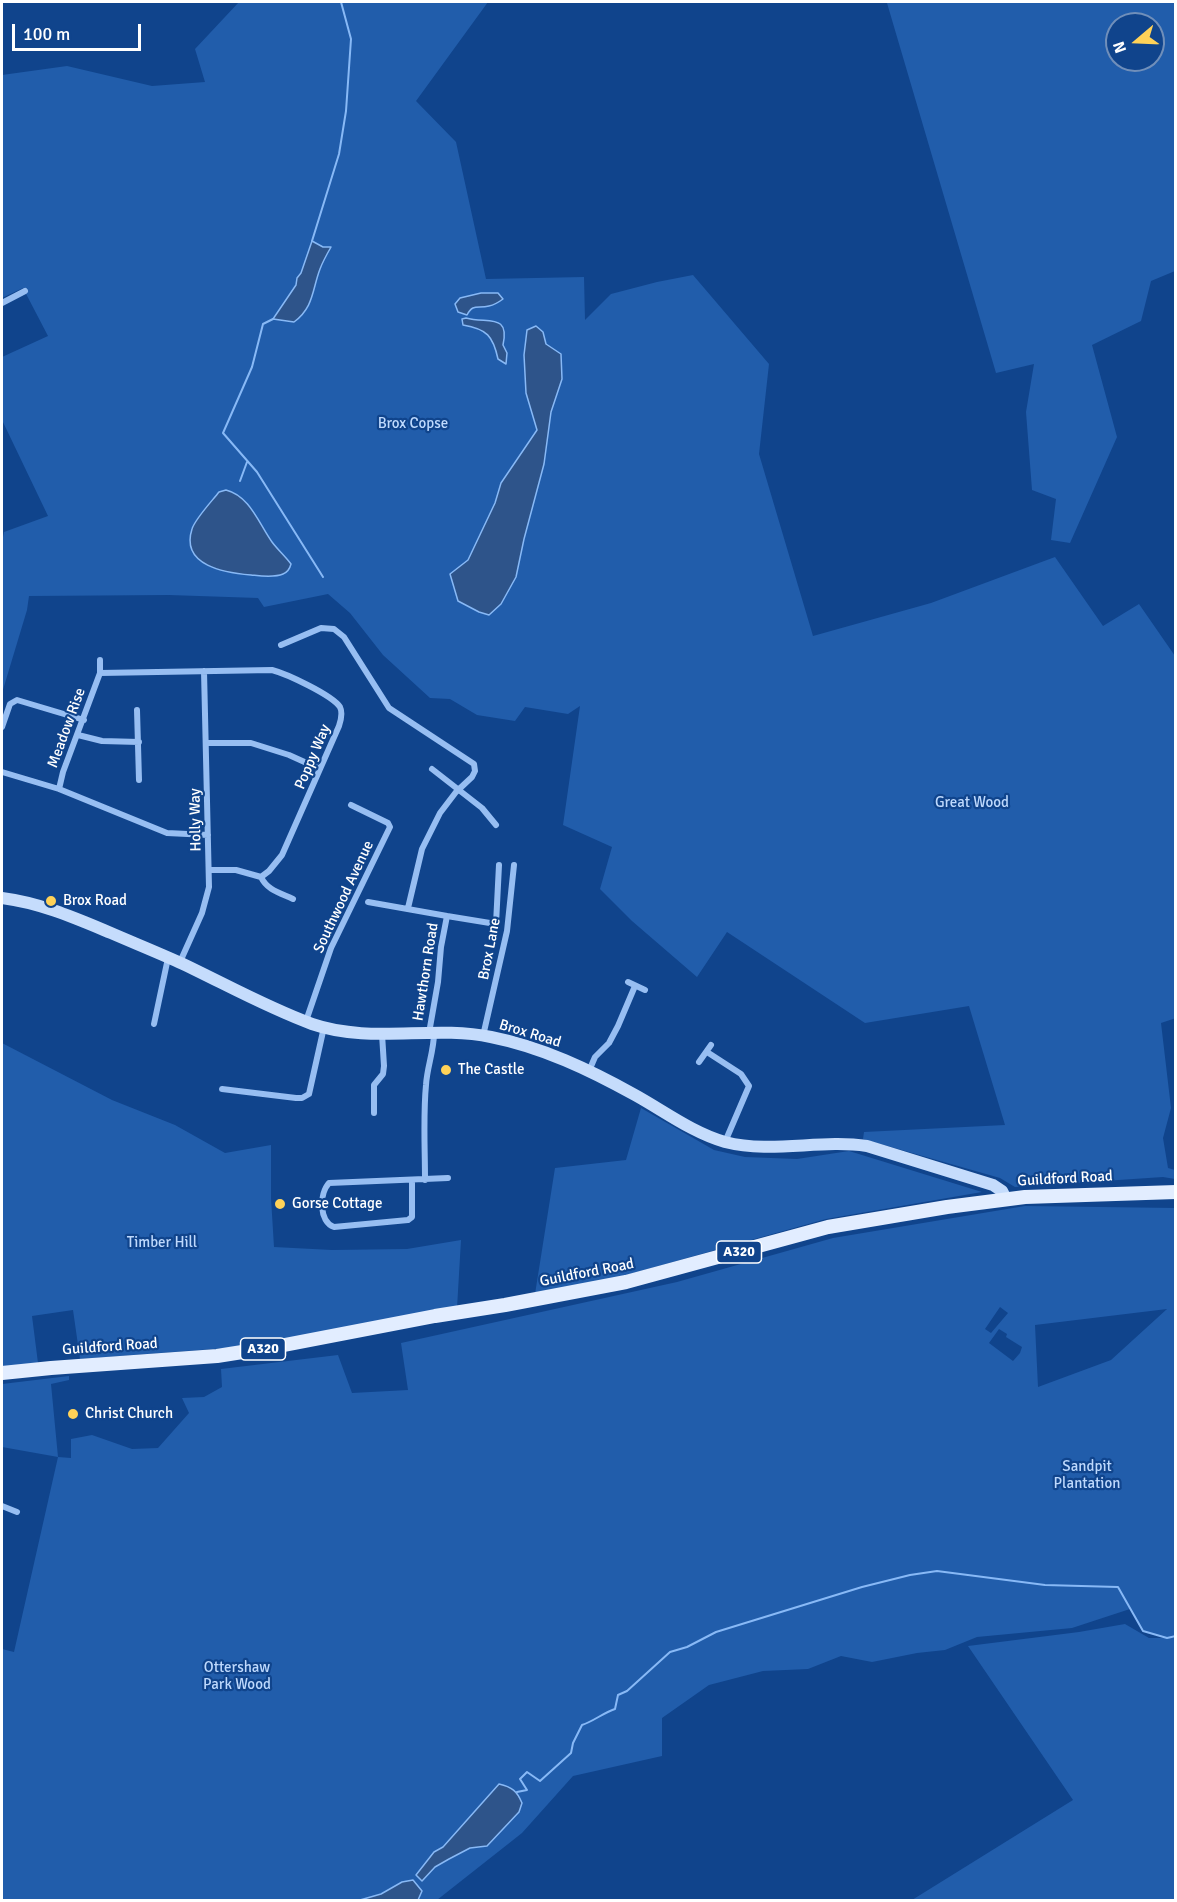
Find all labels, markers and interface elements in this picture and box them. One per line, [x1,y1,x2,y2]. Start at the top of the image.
scale bar [15,12,144,50]
north arrow [1105,12,1165,72]
text: 100 m [23,23,70,45]
text: N [1109,39,1131,56]
park label: Brox Copse [378,415,448,433]
street label: Meadow Rise [44,685,90,771]
street label: Poppy Way [291,722,335,792]
street label: Holly Way [186,788,206,852]
park label: Great Wood [935,794,1009,812]
street label: Southwood Avenue [310,838,378,956]
place label: Brox Road [63,892,127,910]
marker: Brox Road [44,894,58,908]
street label: Brox Lane [475,916,505,982]
street label: Hawthorn Road [409,922,443,1022]
street label: Brox Road [497,1016,563,1052]
place label: The Castle [458,1061,524,1079]
marker: The Castle [439,1063,453,1077]
street label: Guildford Road [1017,1168,1113,1190]
place label: Gorse Cottage [292,1195,382,1213]
marker: Gorse Cottage [273,1197,287,1211]
park label: Timber Hill [127,1234,197,1252]
road number: A320 [716,1241,762,1263]
street label: Guildford Road [538,1255,636,1291]
street label: Guildford Road [62,1335,158,1359]
road number: A320 [240,1338,286,1360]
place label: Christ Church [85,1405,173,1423]
marker: Christ Church [66,1407,80,1421]
park label: Sandpit Plantation [1054,1458,1120,1493]
park label: Ottershaw Park Wood [203,1659,271,1694]

